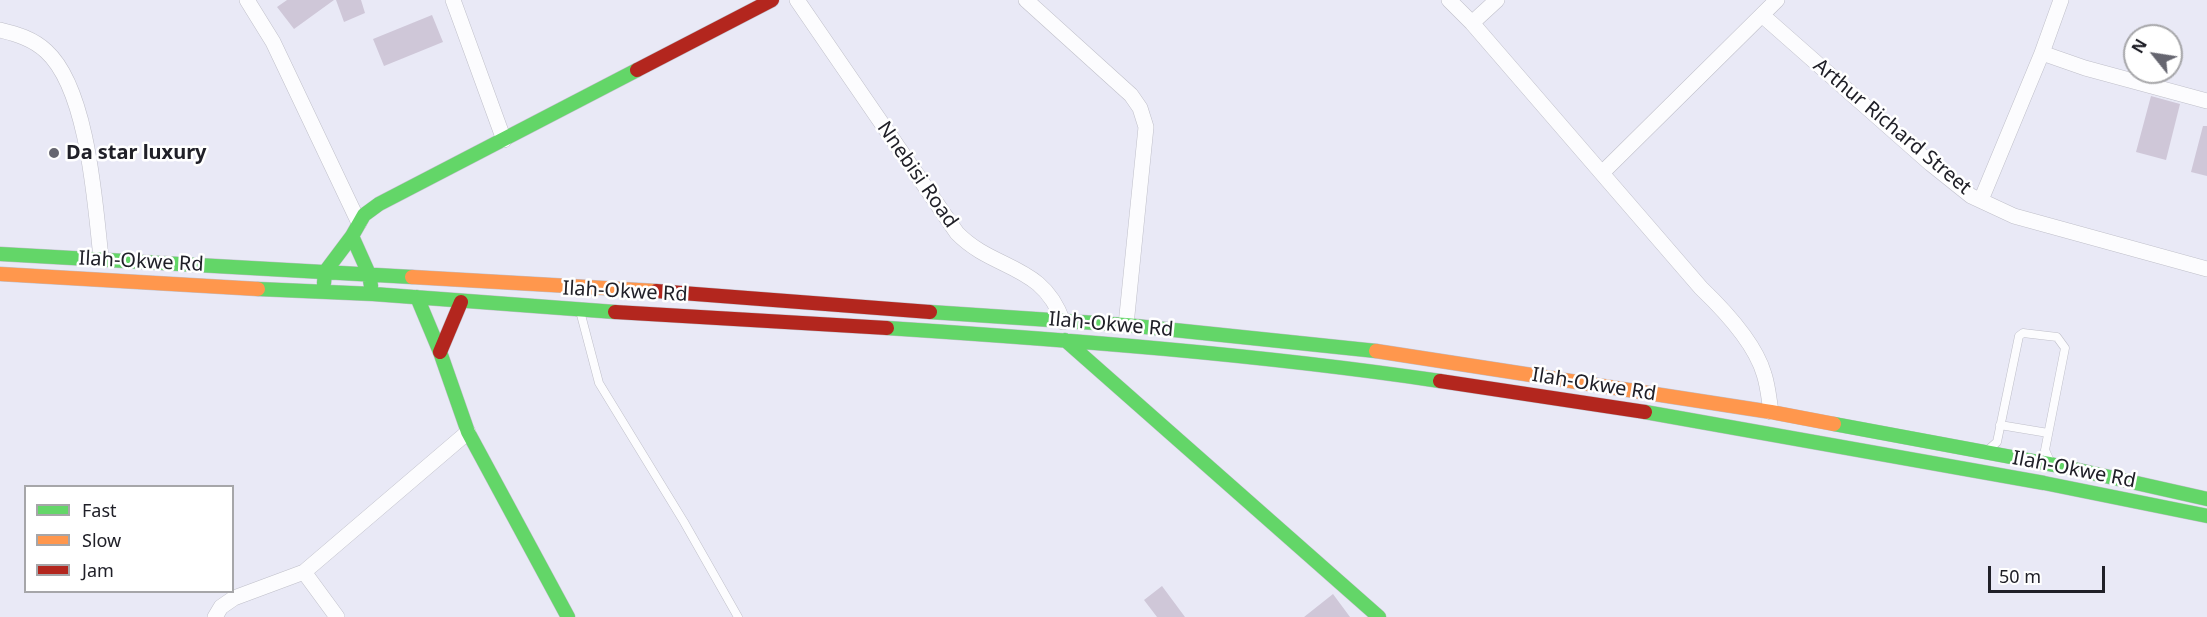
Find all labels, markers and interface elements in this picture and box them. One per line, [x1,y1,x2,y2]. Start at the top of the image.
north arrow [2123,24,2183,84]
text: N [2126,35,2152,57]
street label: Arthur Richard Street [1808,54,1976,200]
street label: Nnebisi Road [872,117,962,233]
place label: Da star luxury [66,141,207,165]
marker: Da star luxury [47,146,61,160]
street label: Ilah-Okwe Rd [78,247,204,277]
street label: Ilah-Okwe Rd [562,277,688,307]
street label: Ilah-Okwe Rd [1048,308,1174,342]
street label: Ilah-Okwe Rd [1530,363,1658,407]
street label: Ilah-Okwe Rd [2010,446,2138,494]
legend [24,485,234,593]
text: Fast [82,498,117,522]
text: Slow [82,528,121,552]
scale bar [1991,554,2108,592]
text: Jam [82,558,114,582]
text: 50 m [1999,564,2041,588]

